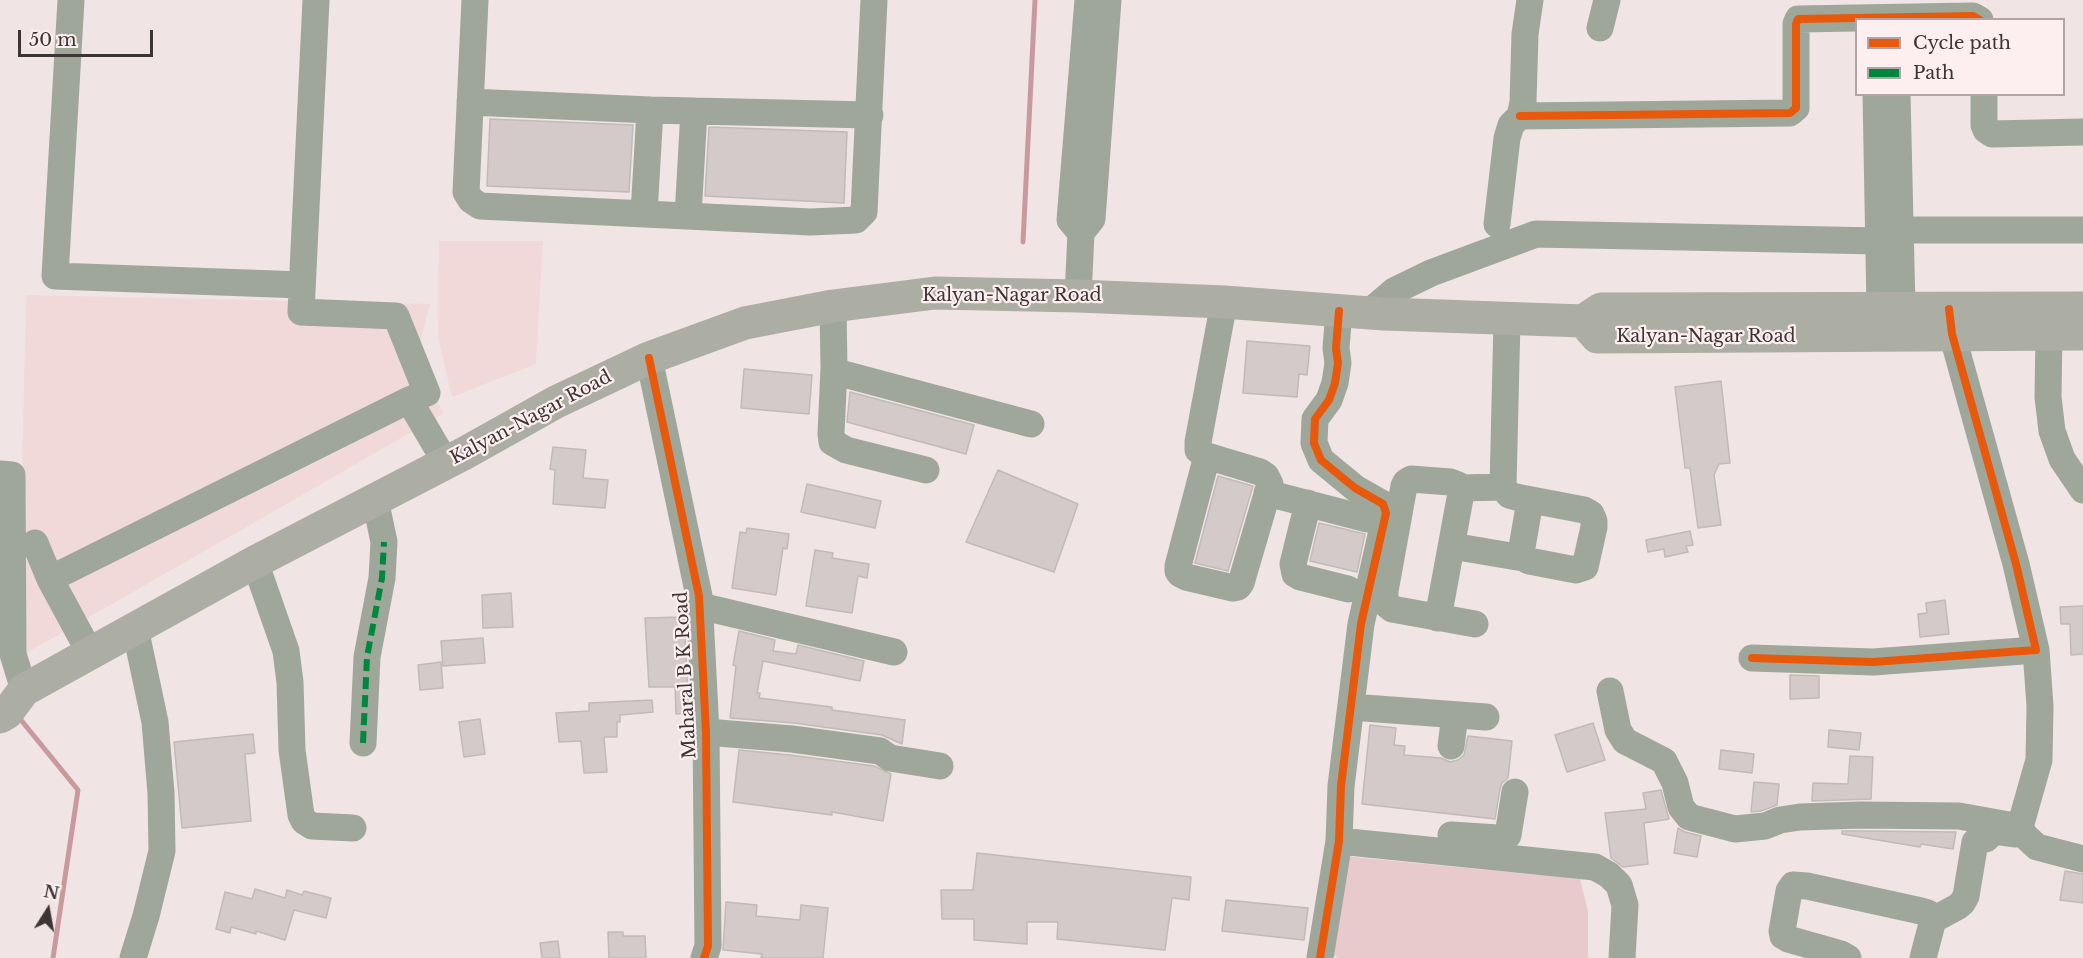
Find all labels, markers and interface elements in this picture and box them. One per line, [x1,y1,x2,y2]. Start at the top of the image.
scale bar [21,18,156,56]
legend [1855,18,2065,96]
text: 50 m [29,29,77,51]
text: Cycle path [1913,32,2011,54]
text: Path [1913,62,1954,84]
street label: Kalyan-Nagar Road [922,285,1102,307]
street label: Kalyan-Nagar Road [1616,326,1796,348]
street label: Kalyan-Nagar Road [447,366,615,470]
street label: Maharal B K Road [671,591,701,759]
north arrow [18,880,78,940]
text: N [42,881,61,904]

